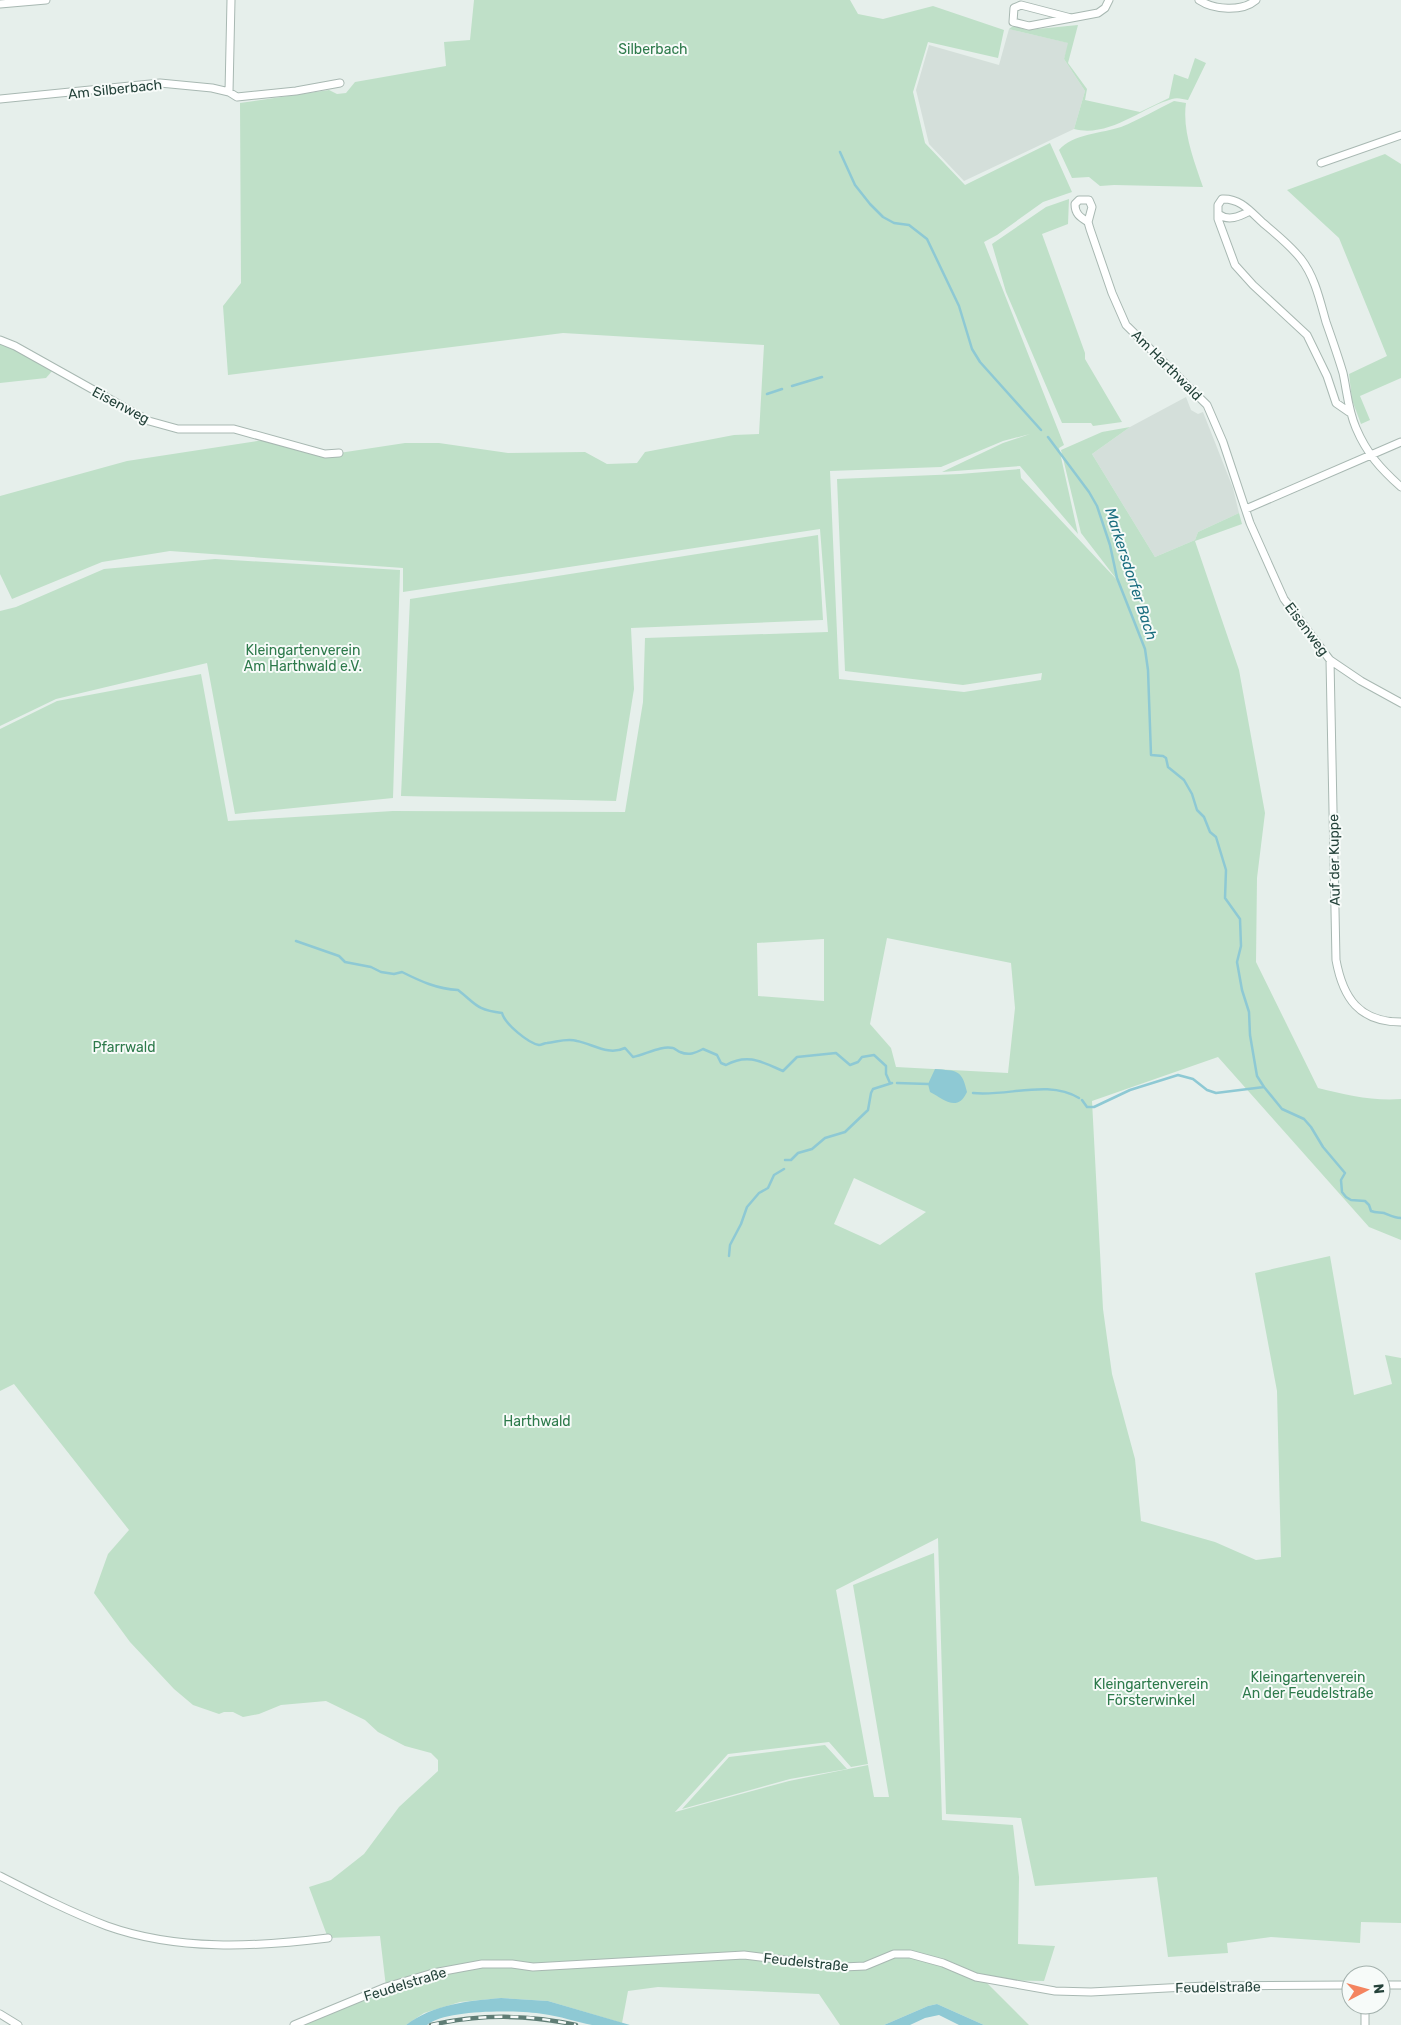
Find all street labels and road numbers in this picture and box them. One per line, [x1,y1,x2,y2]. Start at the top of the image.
street label: Am Silberbach [67,76,163,103]
street label: Am Harthwald [1128,327,1205,404]
street label: Eisenweg [89,383,152,428]
street label: Eisenweg [1281,599,1332,659]
street label: Auf der Kuppe [1325,814,1344,906]
street label: Feudelstraße [763,1950,850,1975]
street label: Feudelstraße [362,1964,449,2005]
street label: Feudelstraße [1175,1978,1261,1997]

